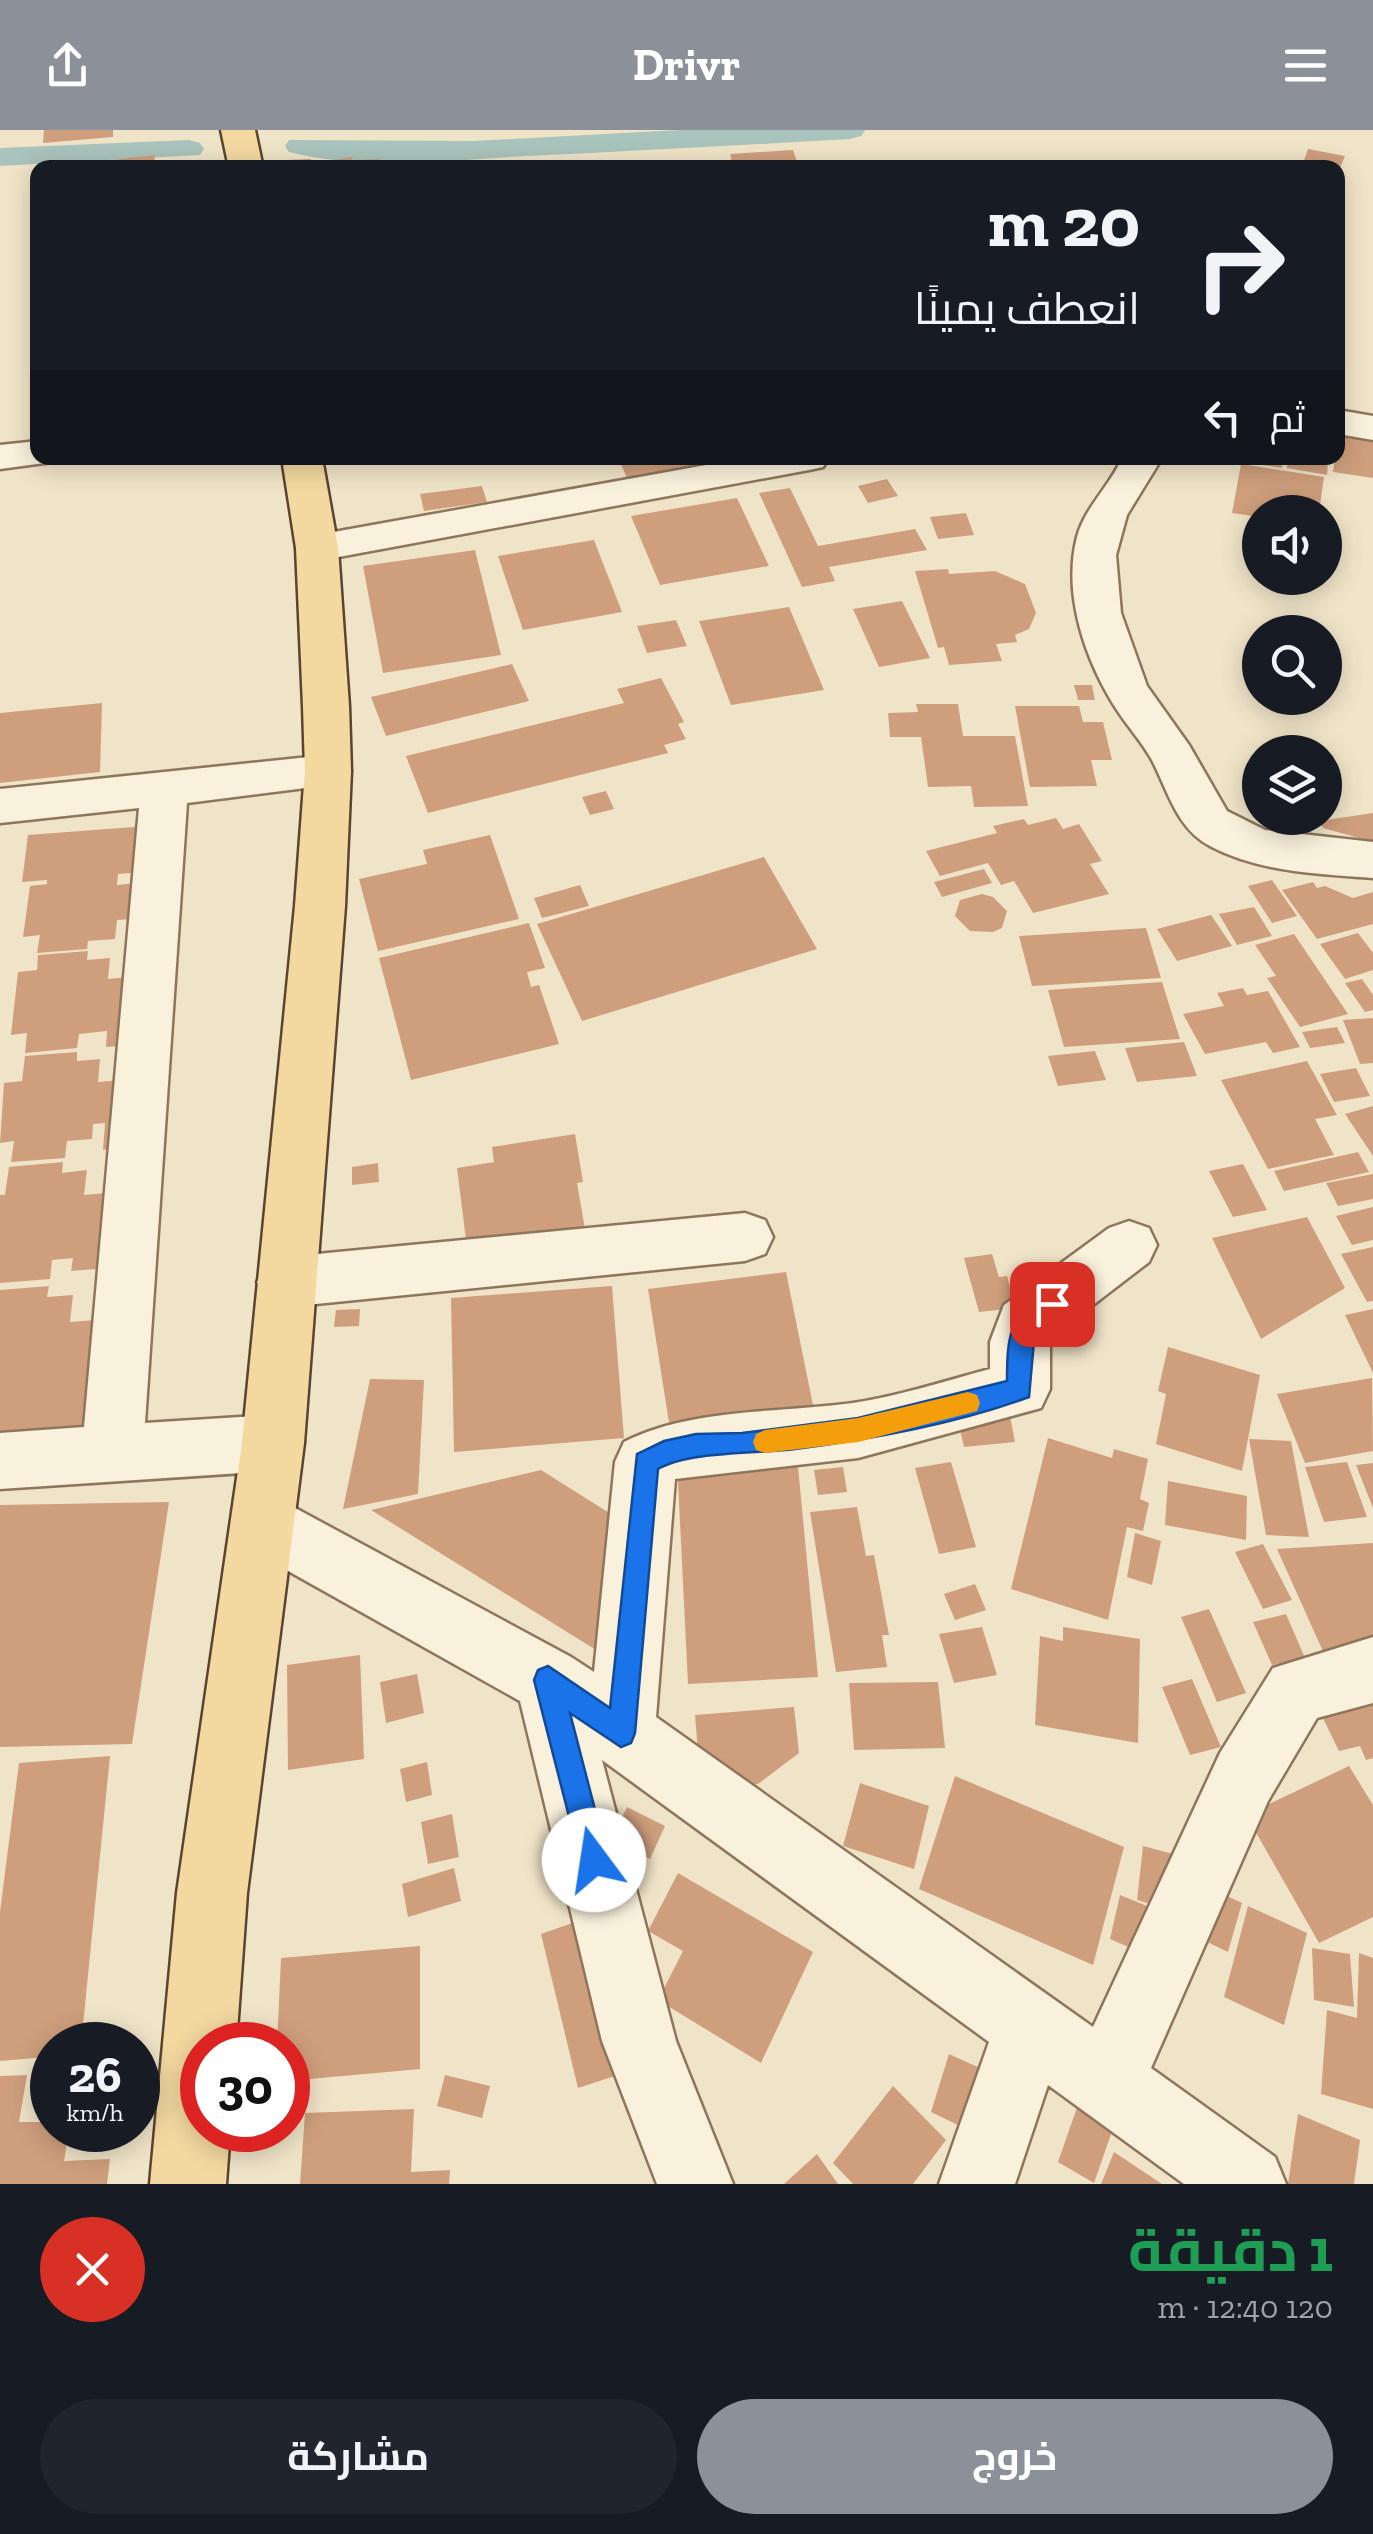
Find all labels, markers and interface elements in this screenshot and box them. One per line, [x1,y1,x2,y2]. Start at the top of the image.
icon: share [40,38,95,93]
text: Drivr [633,38,740,92]
icon: menu [1278,38,1333,93]
text: 20 m [988,180,1140,264]
icon: right [1175,200,1305,330]
text: انعطف يمينًا [914,282,1140,336]
icon: left [1195,390,1250,445]
text: ثم [1270,396,1305,442]
map controls [1242,495,1342,835]
button: sound [1242,495,1342,595]
button: search [1242,615,1342,715]
button: layers [1242,735,1342,835]
pin [1010,1262,1095,1347]
icon: arrive [1025,1277,1080,1332]
position arrow [542,1808,646,1912]
speed limit sign: 30 [180,2022,310,2152]
text: 26 [68,2045,122,2105]
text: km/h [66,2097,124,2127]
text: 1 دقيقة [1128,2214,1333,2286]
button: close [40,2217,145,2322]
text: 120 m · 12:40 [1158,2288,1333,2326]
button: مشاركة [40,2399,677,2514]
button: خروج [697,2399,1333,2514]

